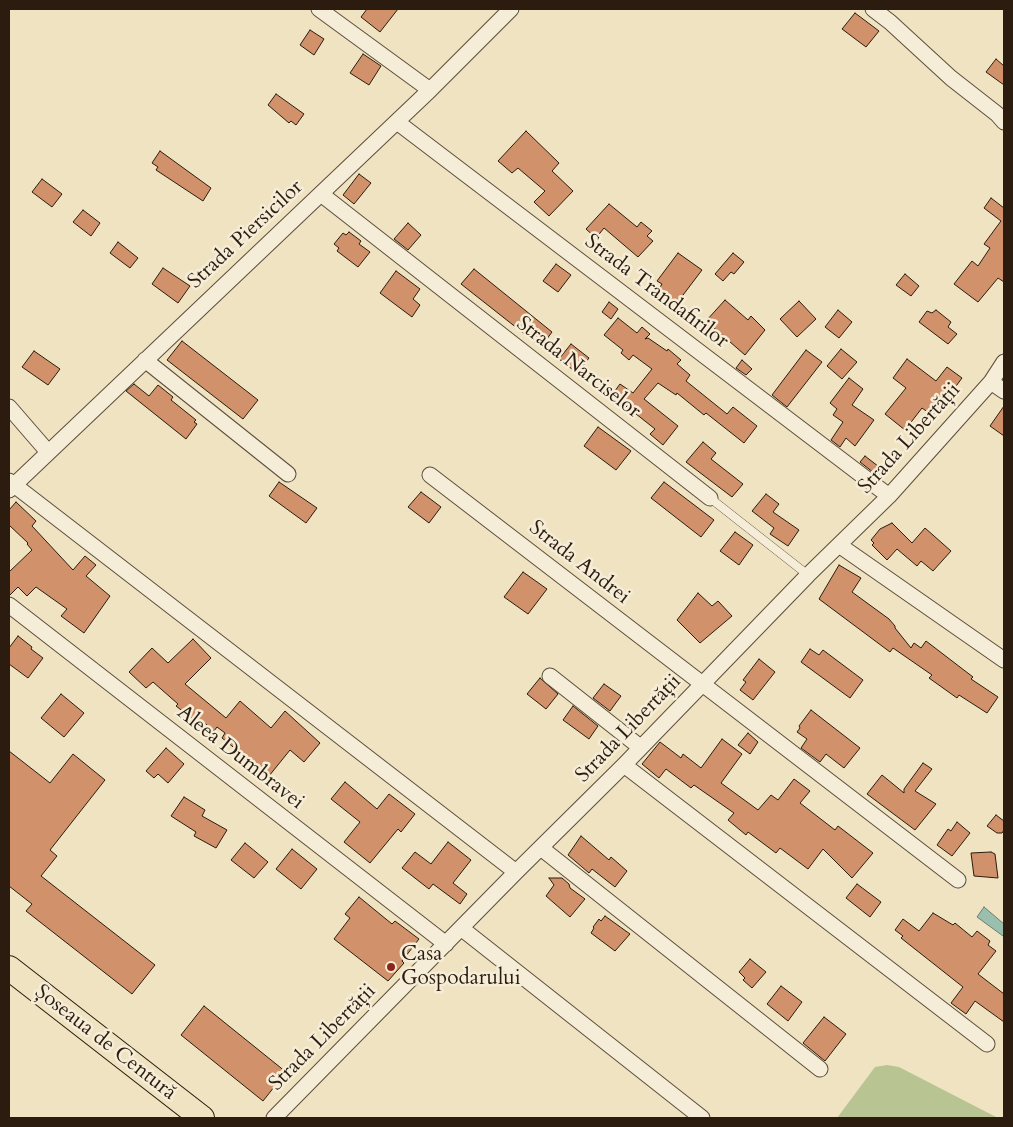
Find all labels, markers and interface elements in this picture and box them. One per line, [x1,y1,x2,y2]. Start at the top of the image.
street label: Strada Piersicilor [183,175,309,295]
street label: Strada Trandafirilor [579,230,733,354]
street label: Strada Narciselor [511,312,645,424]
street label: Strada Libertății [854,378,966,500]
street label: Strada Andrei [524,516,634,610]
street label: Strada Libertății [571,670,687,788]
street label: Aleea Dumbravei [171,701,309,815]
place label: Casa Gospodarului [401,942,521,992]
marker: Casa Gospodarului [385,961,397,973]
street label: Strada Libertății [264,979,382,1097]
street label: Șoseaua de Centură [29,980,181,1106]

